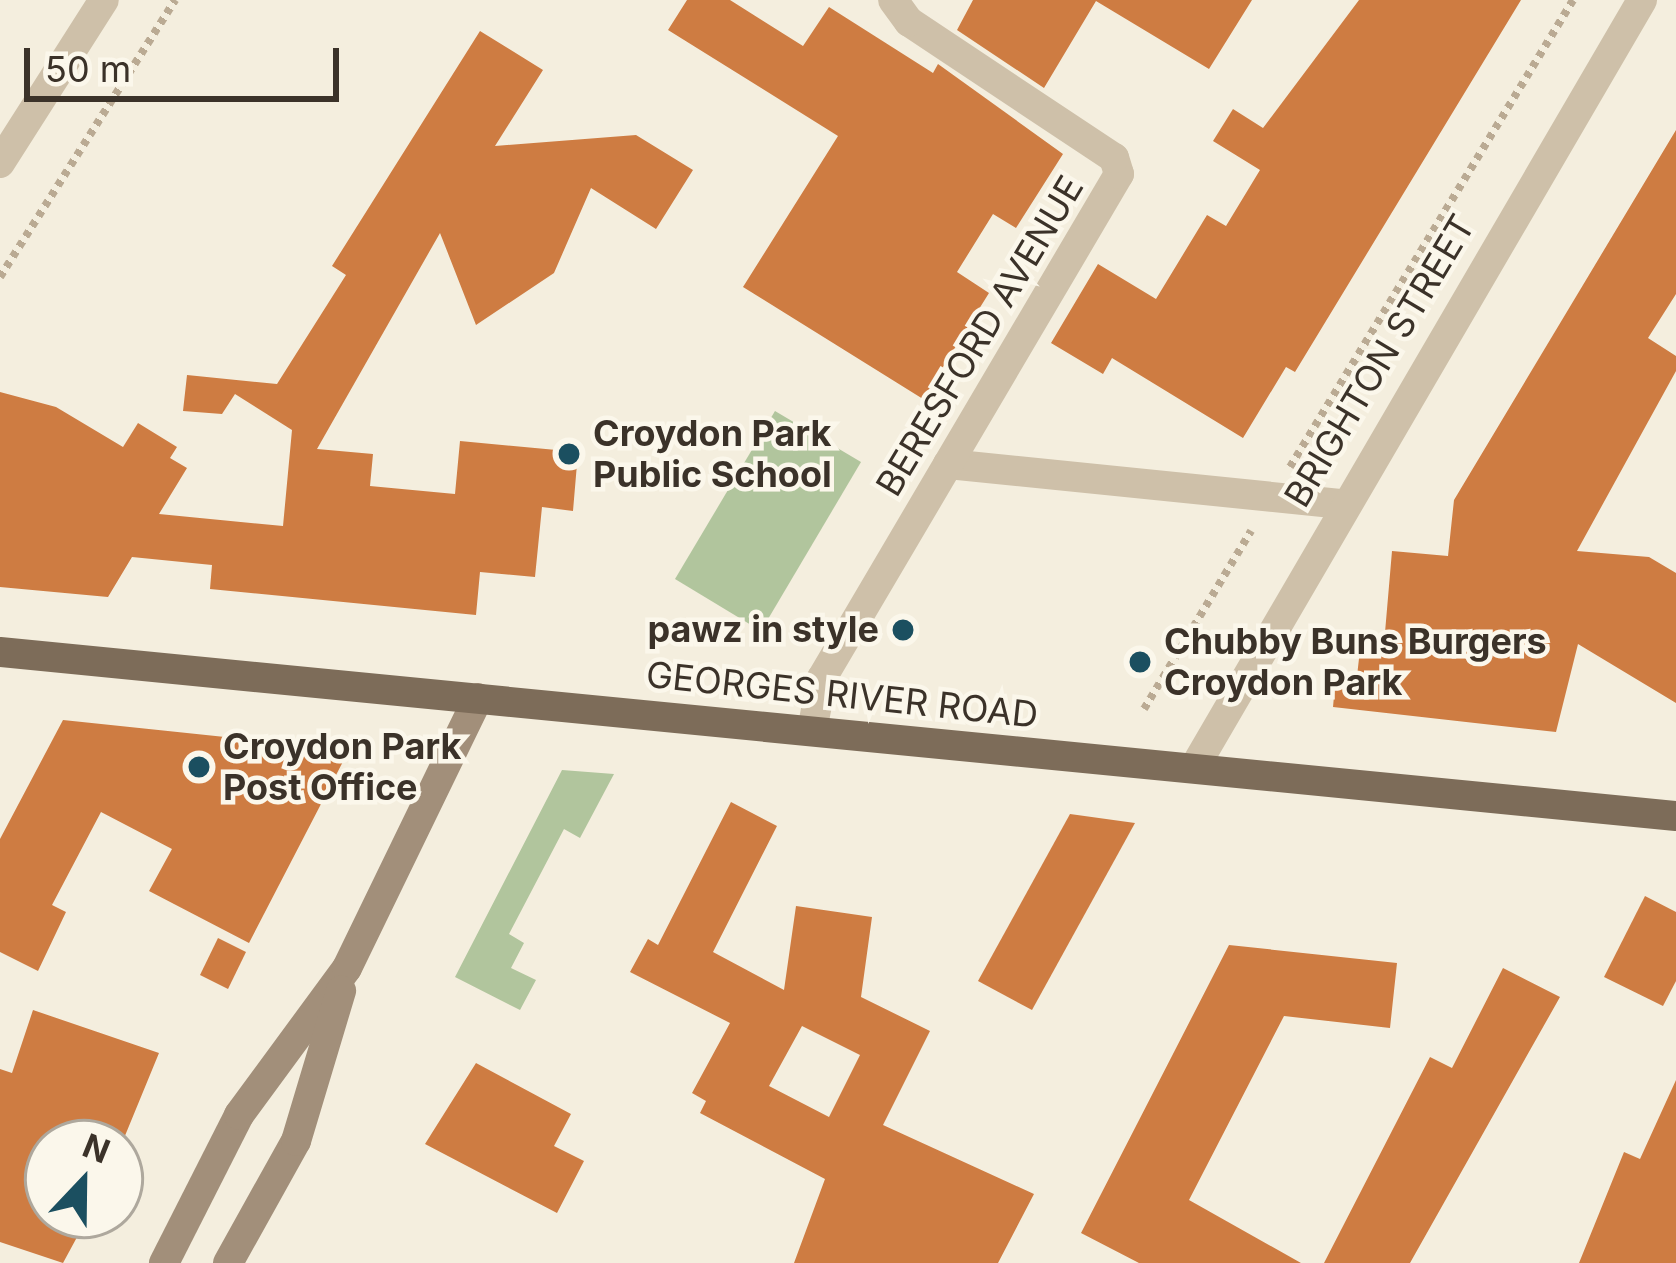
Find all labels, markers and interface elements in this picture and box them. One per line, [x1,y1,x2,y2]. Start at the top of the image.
scale bar [30,24,345,98]
text: 50 m [45,47,131,91]
street label: BERESFORD AVENUE [867,168,1093,504]
street label: BRIGHTON STREET [1276,207,1484,515]
place label: Croydon Park Public School [593,411,832,496]
marker: Croydon Park Public School [556,441,582,467]
place label: pawz in style [648,608,879,652]
marker: pawz in style [890,617,916,643]
place label: Chubby Buns Burgers Croydon Park [1164,619,1547,704]
marker: Chubby Buns Burgers Croydon Park [1127,649,1153,675]
street label: GEORGES RIVER ROAD [644,653,1040,737]
place label: Croydon Park Post Office [223,724,461,809]
marker: Croydon Park Post Office [186,754,212,780]
north arrow [24,1119,144,1239]
text: N [77,1125,116,1172]

